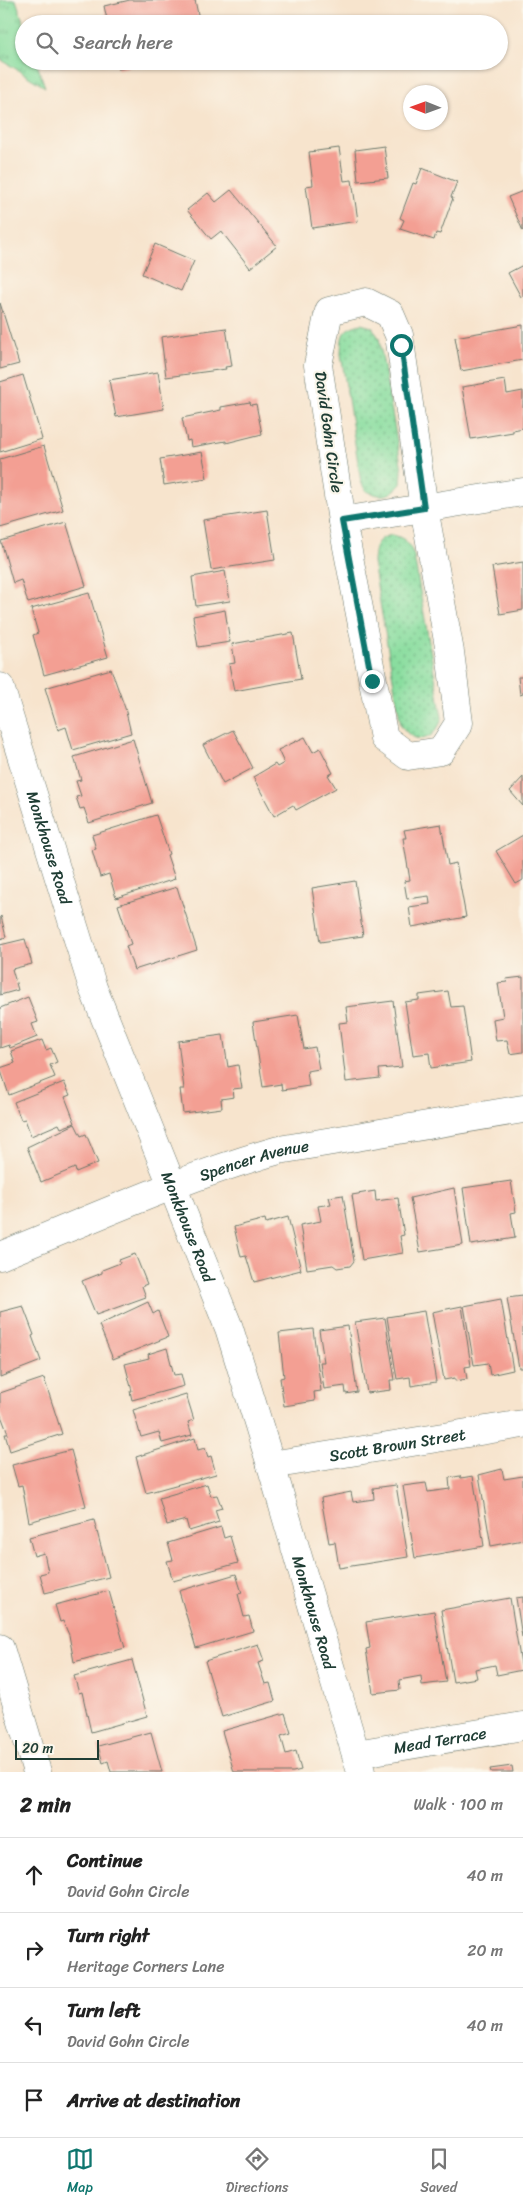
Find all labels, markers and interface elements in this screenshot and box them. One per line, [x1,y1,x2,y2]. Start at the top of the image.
search box [15,15,508,70]
text: Search here [73,26,173,59]
icon: search [33,29,61,57]
north arrow [403,85,448,130]
route start [390,334,413,357]
street label: David Gohn Circle [306,369,352,495]
route end [361,670,384,693]
street label: Monkhouse Road [18,787,81,909]
street label: Spencer Avenue [195,1131,311,1189]
street label: Monkhouse Road [153,1167,224,1288]
street label: Scott Brown Street [327,1419,468,1470]
street label: Monkhouse Road [284,1552,345,1674]
street label: Mead Terrace [391,1718,489,1762]
text: 20 m [22,1736,53,1761]
scale bar [15,1737,99,1760]
text: 2 min [20,1786,71,1824]
text: Walk · 100 m [413,1790,503,1819]
text: Continue [67,1844,143,1877]
icon: ahead [20,1861,48,1889]
text: 40 m [466,1861,503,1890]
text: David Gohn Circle [67,1877,189,1906]
text: Turn right [67,1919,149,1952]
icon: right [20,1936,48,1964]
text: 20 m [467,1936,503,1965]
text: Heritage Corners Lane [67,1952,224,1981]
text: Turn left [67,1994,140,2027]
icon: left [20,2011,48,2039]
text: 40 m [466,2011,503,2040]
text: David Gohn Circle [67,2027,189,2056]
text: Arrive at destination [67,2084,240,2117]
icon: arrive [20,2086,48,2114]
tab: Map [66,2145,94,2200]
tab: Directions [226,2145,288,2200]
tab: Saved [420,2145,457,2200]

